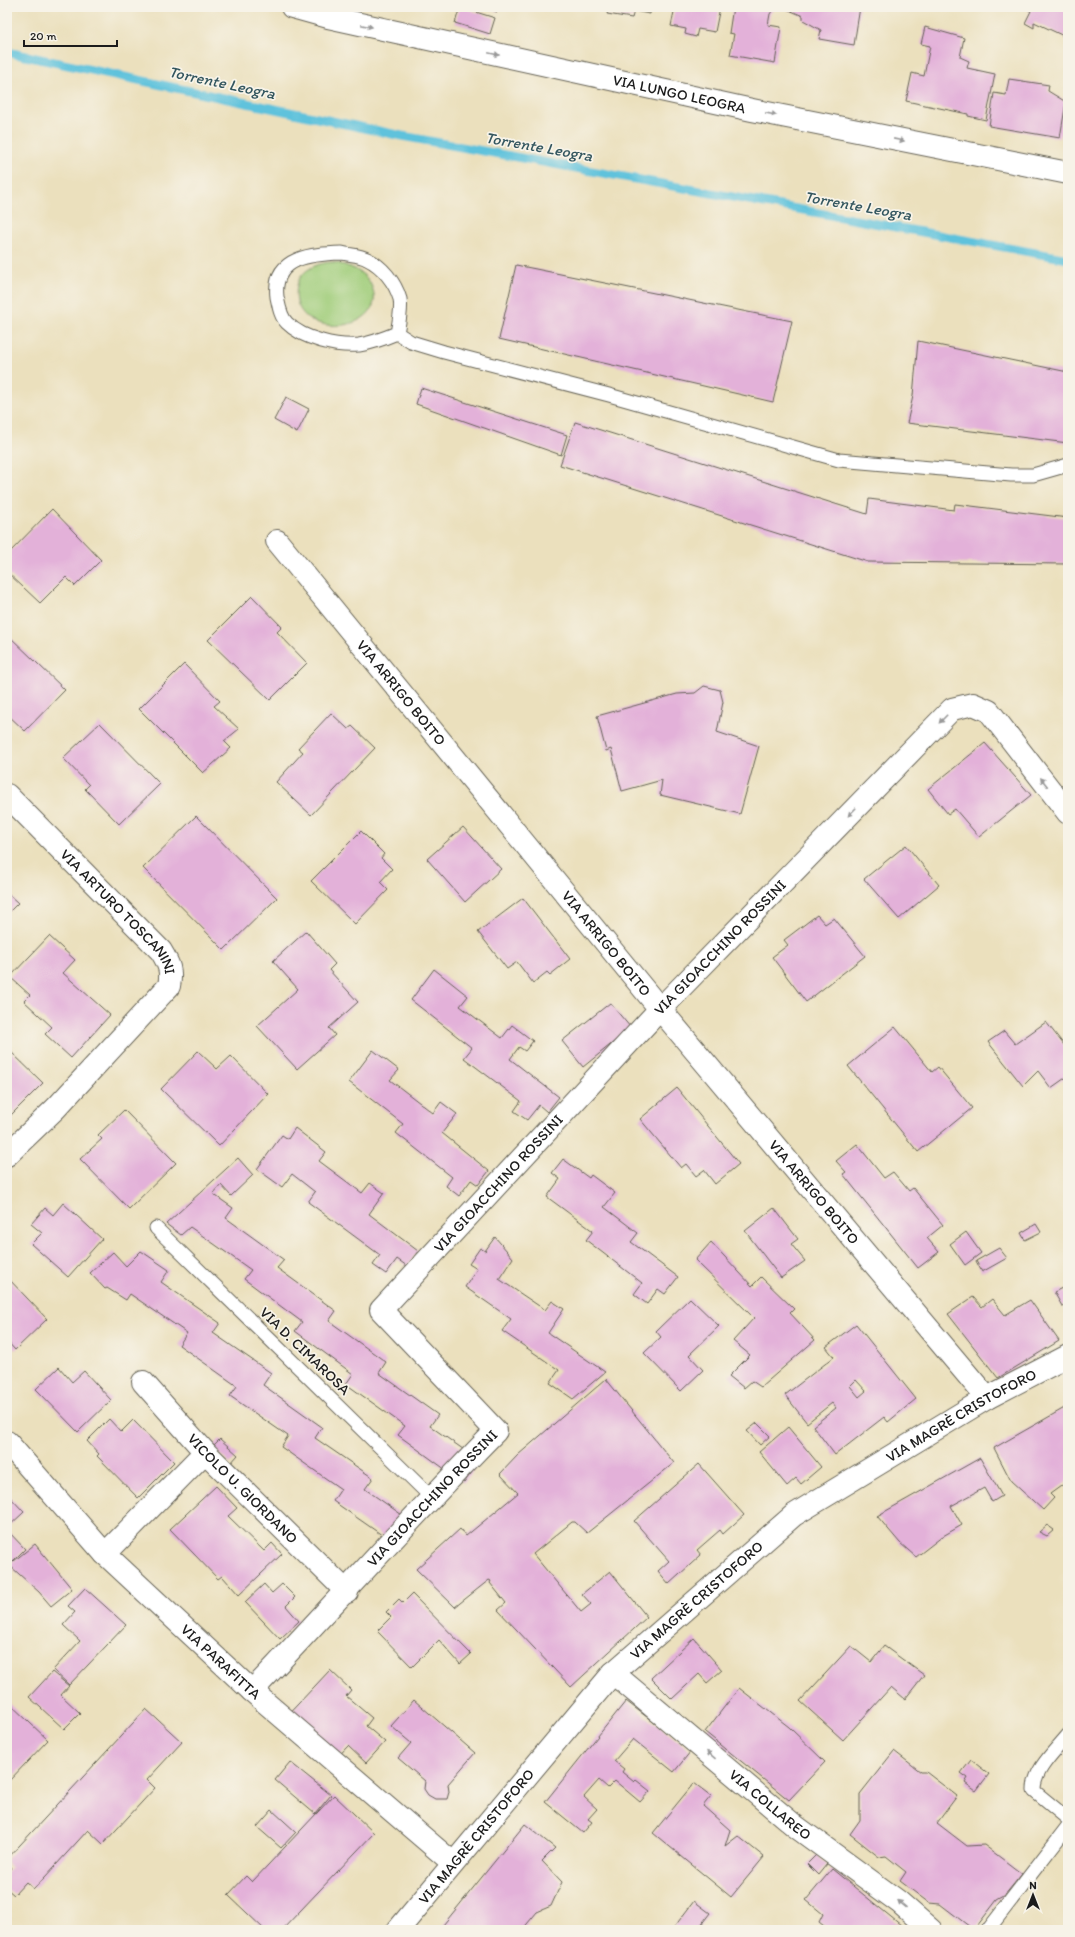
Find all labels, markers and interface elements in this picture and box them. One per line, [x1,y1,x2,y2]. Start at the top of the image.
scale bar [24,22,117,48]
one-way arrow [360,23,373,29]
text: 20 m [30,29,57,43]
one-way arrow [487,51,500,57]
water label: Torrente Leogra [167,62,278,103]
street label: VIA LUNGO LEOGRA [611,71,748,117]
one-way arrow [765,112,777,118]
water label: Torrente Leogra [484,128,595,165]
one-way arrow [892,137,905,143]
water label: Torrente Leogra [803,187,914,224]
street label: VIA ARRIGO BOITO [353,636,450,749]
one-way arrow [938,714,948,724]
one-way arrow [1040,777,1048,788]
one-way arrow [847,807,857,817]
street label: VIA ARTURO TOSCANINI [57,845,179,975]
street label: VIA GIOACCHINO ROSSINI [650,876,790,1019]
street label: VIA ARRIGO BOITO [558,887,655,1000]
street label: VIA GIOACCHINO ROSSINI [430,1111,567,1256]
street label: VIA ARRIGO BOITO [765,1136,863,1248]
street label: VIA D. CIMAROSA [256,1303,354,1399]
street label: VIA MAGRÈ CRISTOFORO [883,1365,1040,1466]
street label: VIA GIOACCHINO ROSSINI [363,1426,501,1570]
street label: VICOLO U. GIORDANO [184,1430,302,1548]
street label: VIA MAGRÈ CRISTOFORO [626,1537,767,1663]
street label: VIA PARAFITTA [177,1620,265,1704]
one-way arrow [706,1751,716,1760]
street label: VIA MAGRÈ CRISTOFORO [415,1765,538,1908]
street label: VIA COLLAREO [725,1765,815,1844]
north arrow [1013,1875,1053,1915]
text: N [1029,1879,1037,1892]
one-way arrow [896,1900,907,1909]

